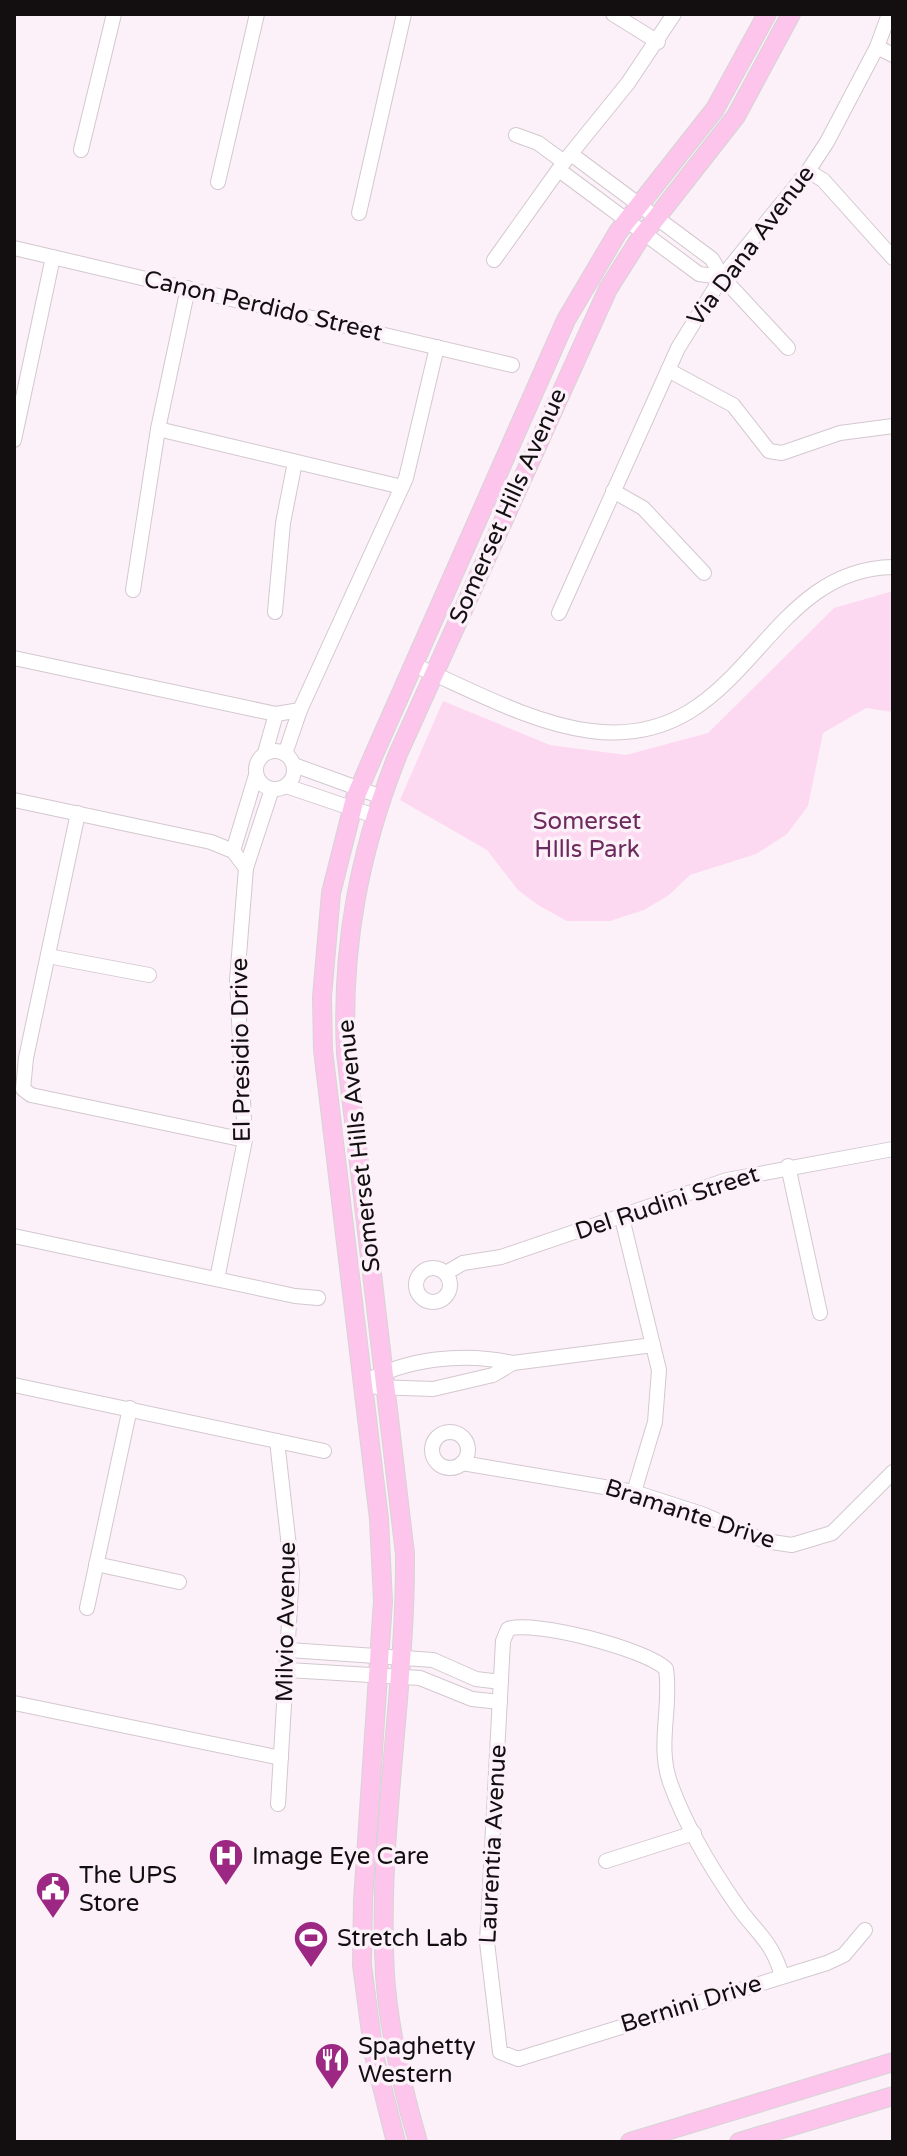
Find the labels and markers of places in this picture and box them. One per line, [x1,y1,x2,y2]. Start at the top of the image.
hospital icon: Image Eye Care [207,1837,245,1887]
place label: Image Eye Care [252,1842,429,1871]
place label: The UPS Store [79,1861,177,1918]
public building icon: The UPS Store [34,1870,72,1920]
sports icon: Stretch Lab [292,1919,330,1969]
place label: Stretch Lab [337,1924,468,1953]
place label: Spaghetty Western [358,2032,476,2089]
restaurant icon: Spaghetty Western [313,2041,351,2091]

